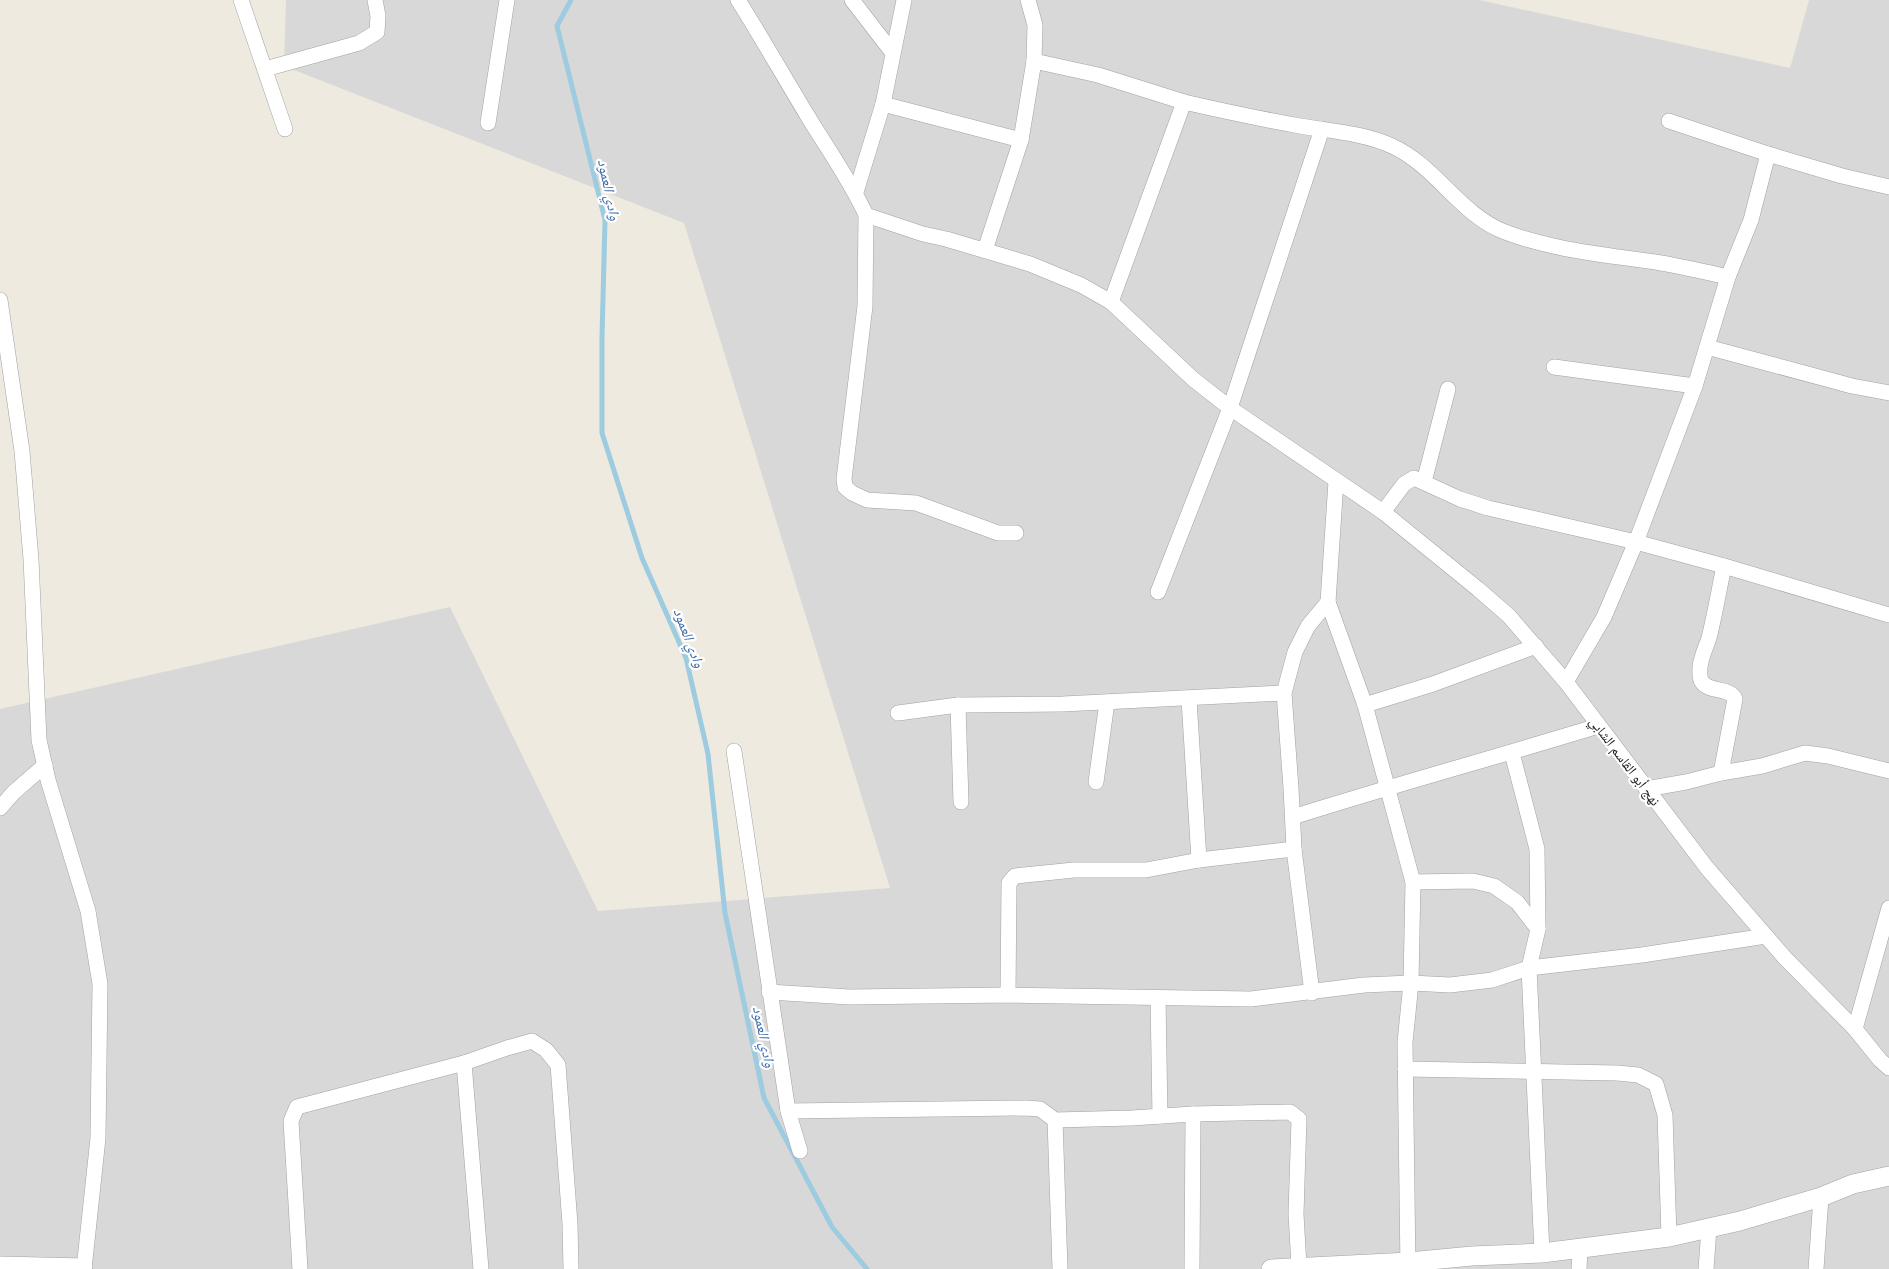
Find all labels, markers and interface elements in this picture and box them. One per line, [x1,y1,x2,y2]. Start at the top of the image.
water label: وادي العمود [591,157,625,223]
water label: وادي العمود [667,605,709,671]
street label: نهج أبو القاسم الشابي [1584,713,1665,811]
water label: وادي العمود [746,1004,780,1070]

